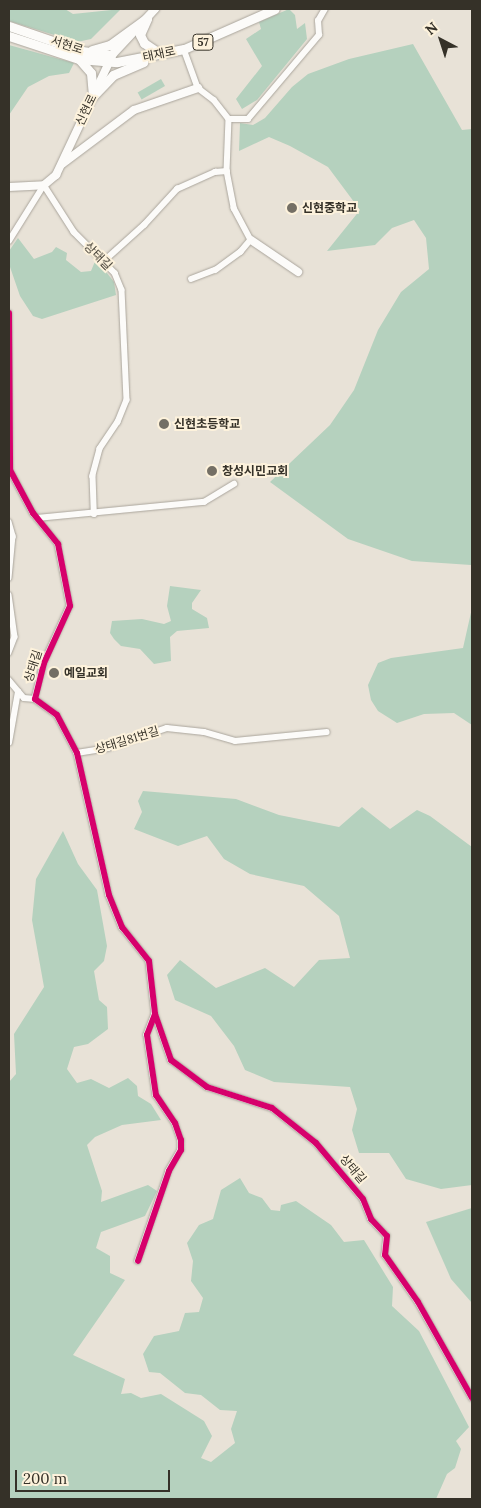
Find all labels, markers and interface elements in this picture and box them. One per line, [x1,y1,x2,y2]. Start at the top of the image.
north arrow [416,15,466,65]
text: N [421,18,441,39]
street label: 서현로 [49,33,85,57]
road number: 57 [192,34,214,51]
street label: 태재로 [141,44,177,64]
street label: 신현로 [72,92,100,128]
place label: 신현중학교 [302,201,357,215]
marker: 신현중학교 [286,202,298,214]
street label: 상태길 [81,239,115,273]
place label: 신현초등학교 [174,417,240,431]
marker: 신현초등학교 [158,418,170,430]
place label: 창성시민교회 [222,464,288,478]
marker: 창성시민교회 [206,465,218,477]
street label: 상태길 [21,648,45,684]
place label: 예일교회 [64,666,108,680]
marker: 예일교회 [48,667,60,679]
street label: 상태길81번길 [93,723,161,757]
street label: 상태길 [337,1152,369,1186]
scale bar [18,1460,172,1492]
text: 200 m [23,1469,67,1488]

